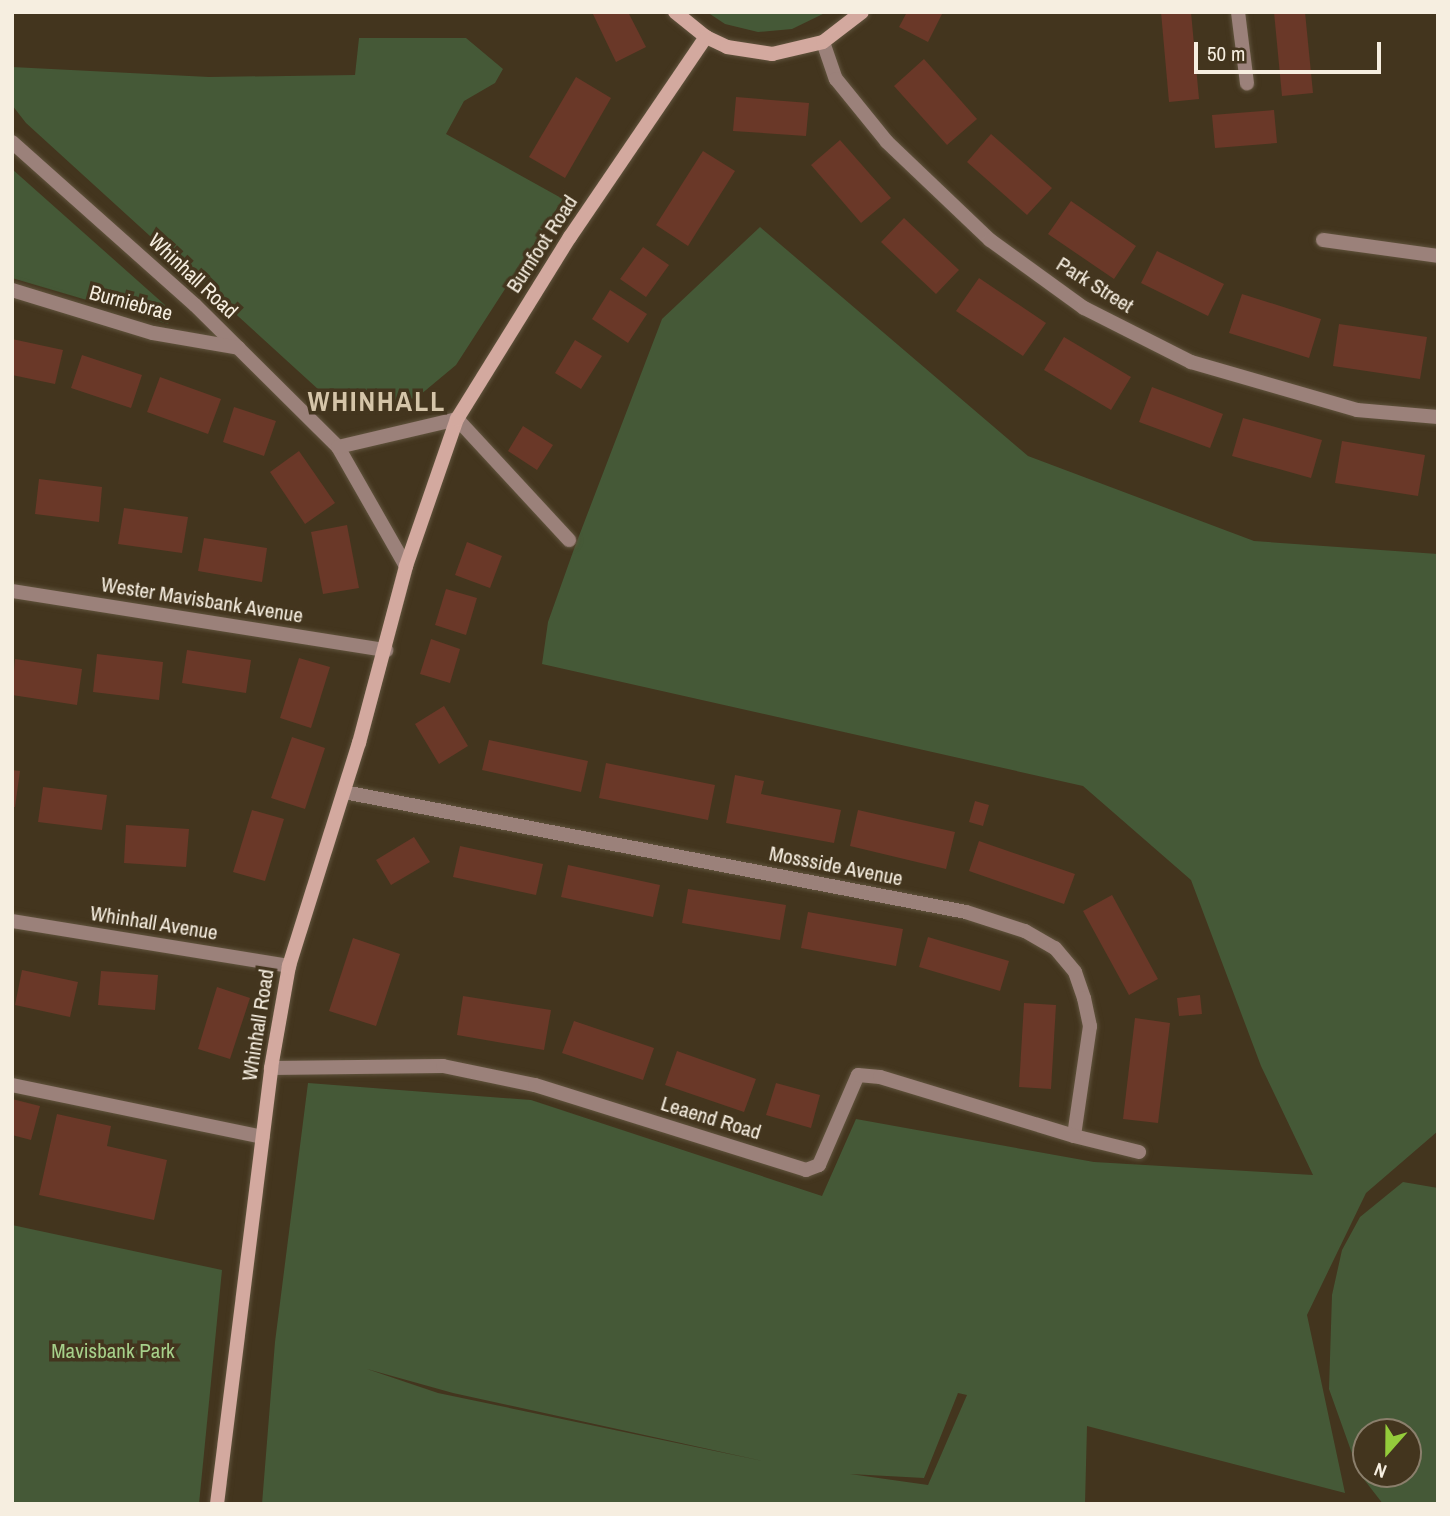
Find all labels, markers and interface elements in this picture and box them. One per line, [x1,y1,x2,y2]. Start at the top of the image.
scale bar [1198,28,1385,72]
text: 50 m [1207,39,1245,68]
street label: Burnfoot Road [501,191,583,297]
street label: Whinhall Road [143,228,243,324]
street label: Park Street [1052,251,1138,319]
street label: Burniebrae [87,280,175,326]
district label: WHINHALL [309,384,445,418]
street label: Wester Mavisbank Avenue [99,572,305,628]
street label: Mossside Avenue [767,841,905,891]
street label: Whinhall Avenue [88,900,220,946]
street label: Whinhall Road [237,967,279,1083]
street label: Leaend Road [658,1091,764,1145]
park label: Mavisbank Park [51,1338,175,1364]
north arrow [1352,1418,1422,1488]
text: N [1370,1457,1390,1485]

